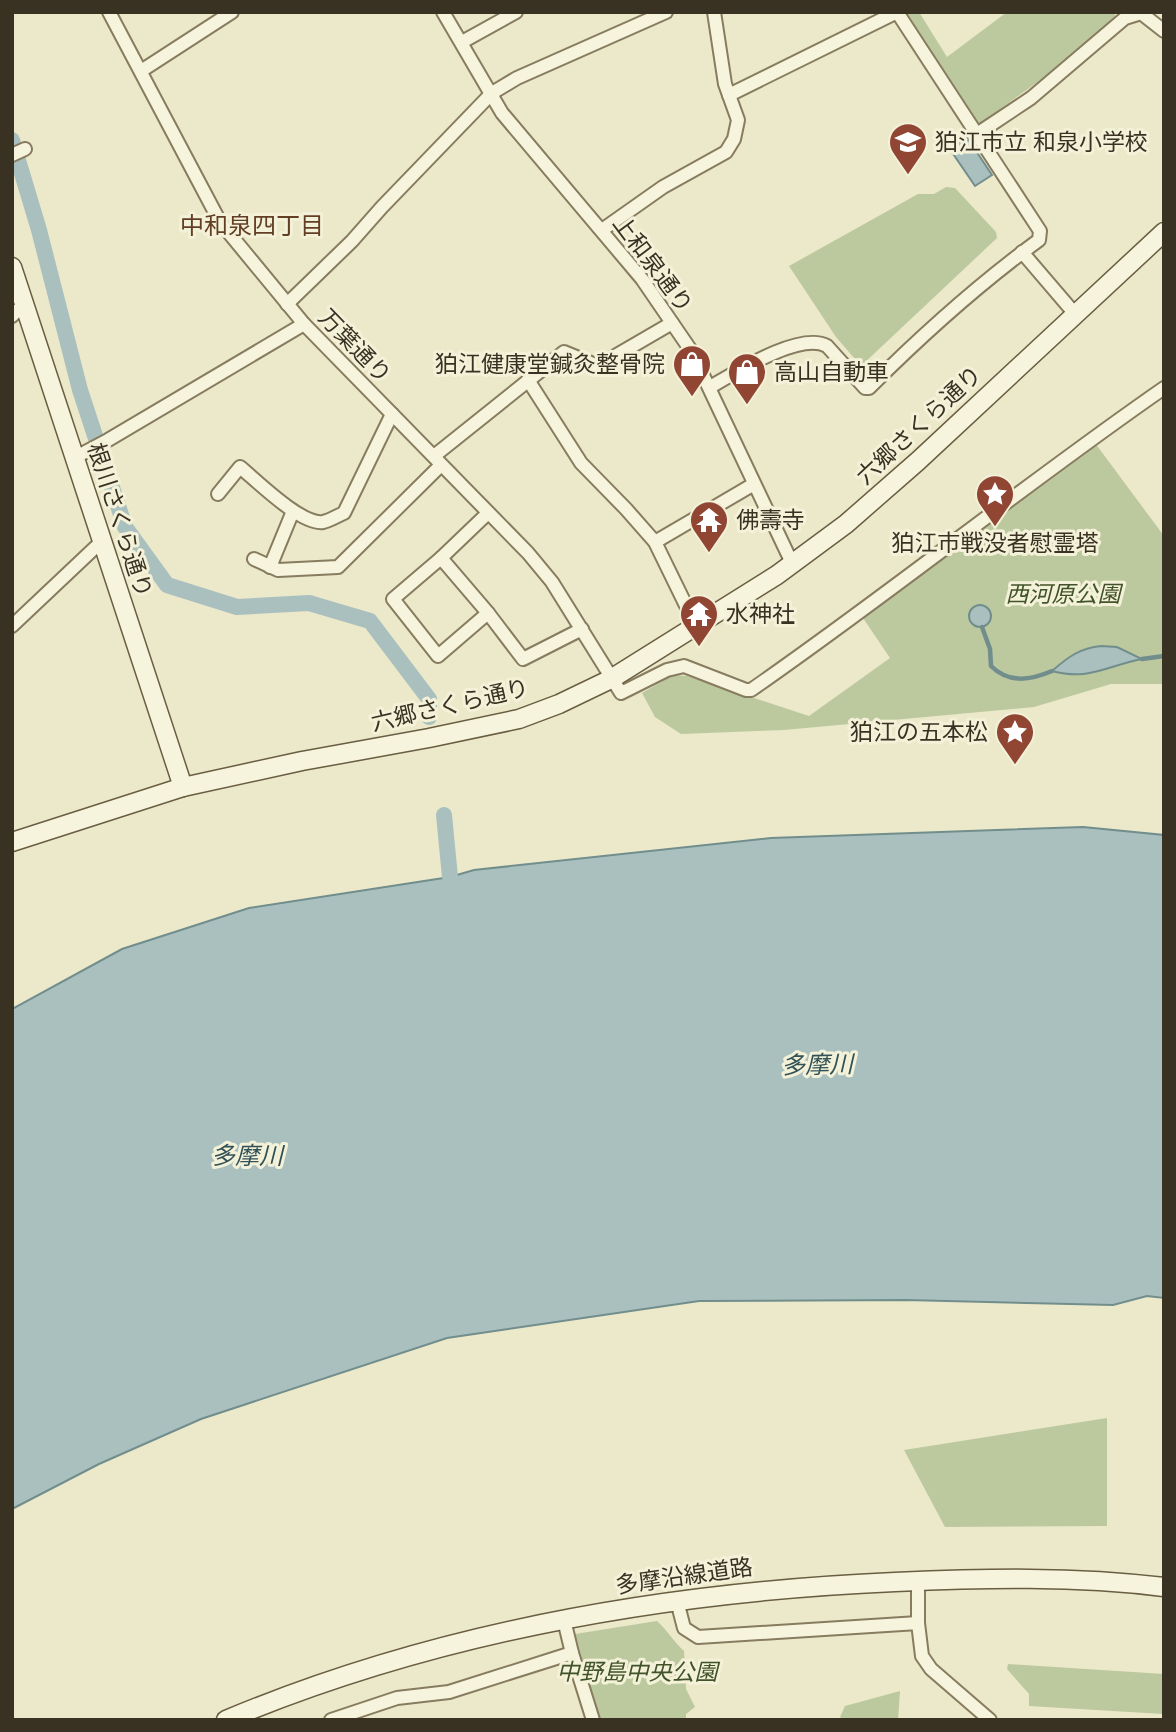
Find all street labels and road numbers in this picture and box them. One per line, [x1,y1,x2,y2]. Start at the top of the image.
street label: 上和泉通り [607,210,698,318]
street label: 万葉通り [313,304,396,389]
street label: 六郷さくら通り [851,361,987,490]
street label: 根川さくら通り [82,439,157,601]
street label: 六郷さくら通り [369,674,532,737]
street label: 多摩沿線道路 [614,1554,754,1599]

